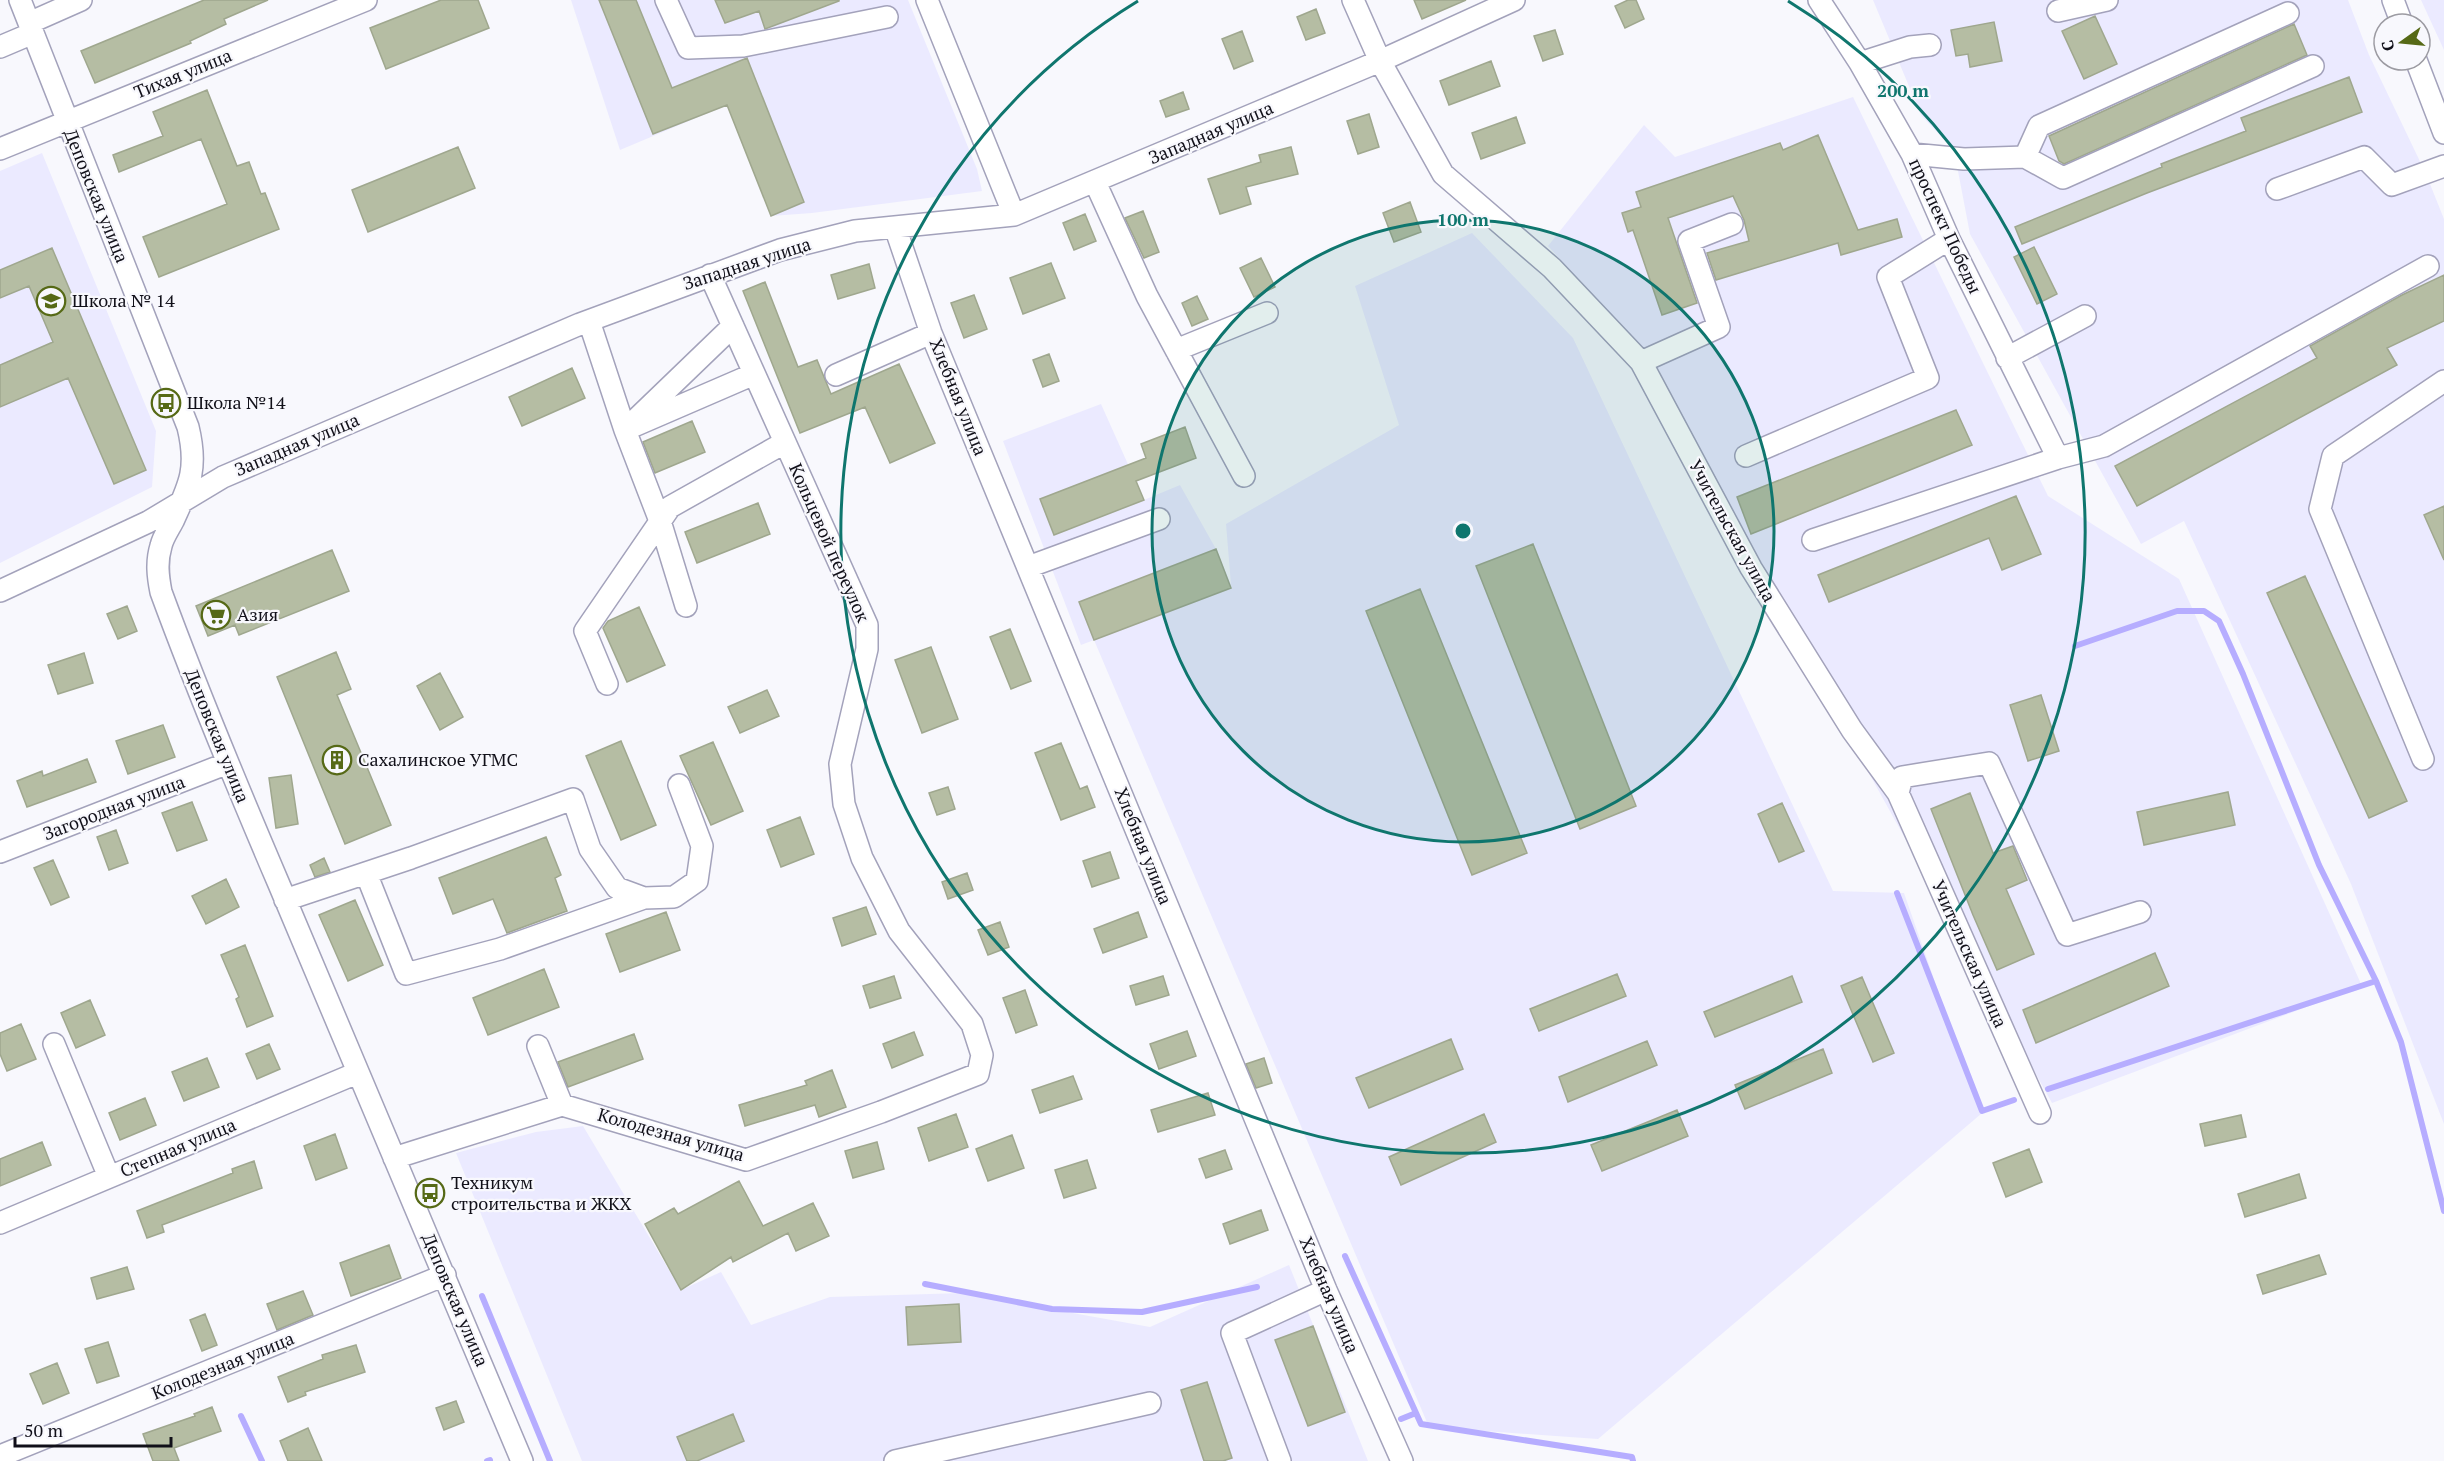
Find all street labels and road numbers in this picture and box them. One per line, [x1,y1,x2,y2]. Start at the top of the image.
street label: Тихая улица [130,43,235,104]
street label: Западная улица [1145,95,1277,169]
street label: Деповская улица [59,125,135,266]
street label: проспект Победы [1904,154,1988,297]
street label: Западная улица [680,231,814,295]
street label: Хлебная улица [925,335,993,459]
street label: Западная улица [231,407,363,481]
street label: Учительская улица [1684,455,1782,606]
street label: Кольцевой переулок [784,459,876,626]
street label: Деповская улица [180,665,256,806]
street label: Загородная улица [39,769,188,845]
street label: Хлебная улица [1110,784,1178,908]
street label: Учительская улица [1927,876,2013,1031]
street label: Колодезная улица [595,1102,747,1166]
street label: Степная улица [116,1112,239,1182]
street label: Деповская улица [417,1229,495,1370]
street label: Хлебная улица [1295,1233,1365,1356]
street label: Колодезная улица [148,1326,297,1405]

